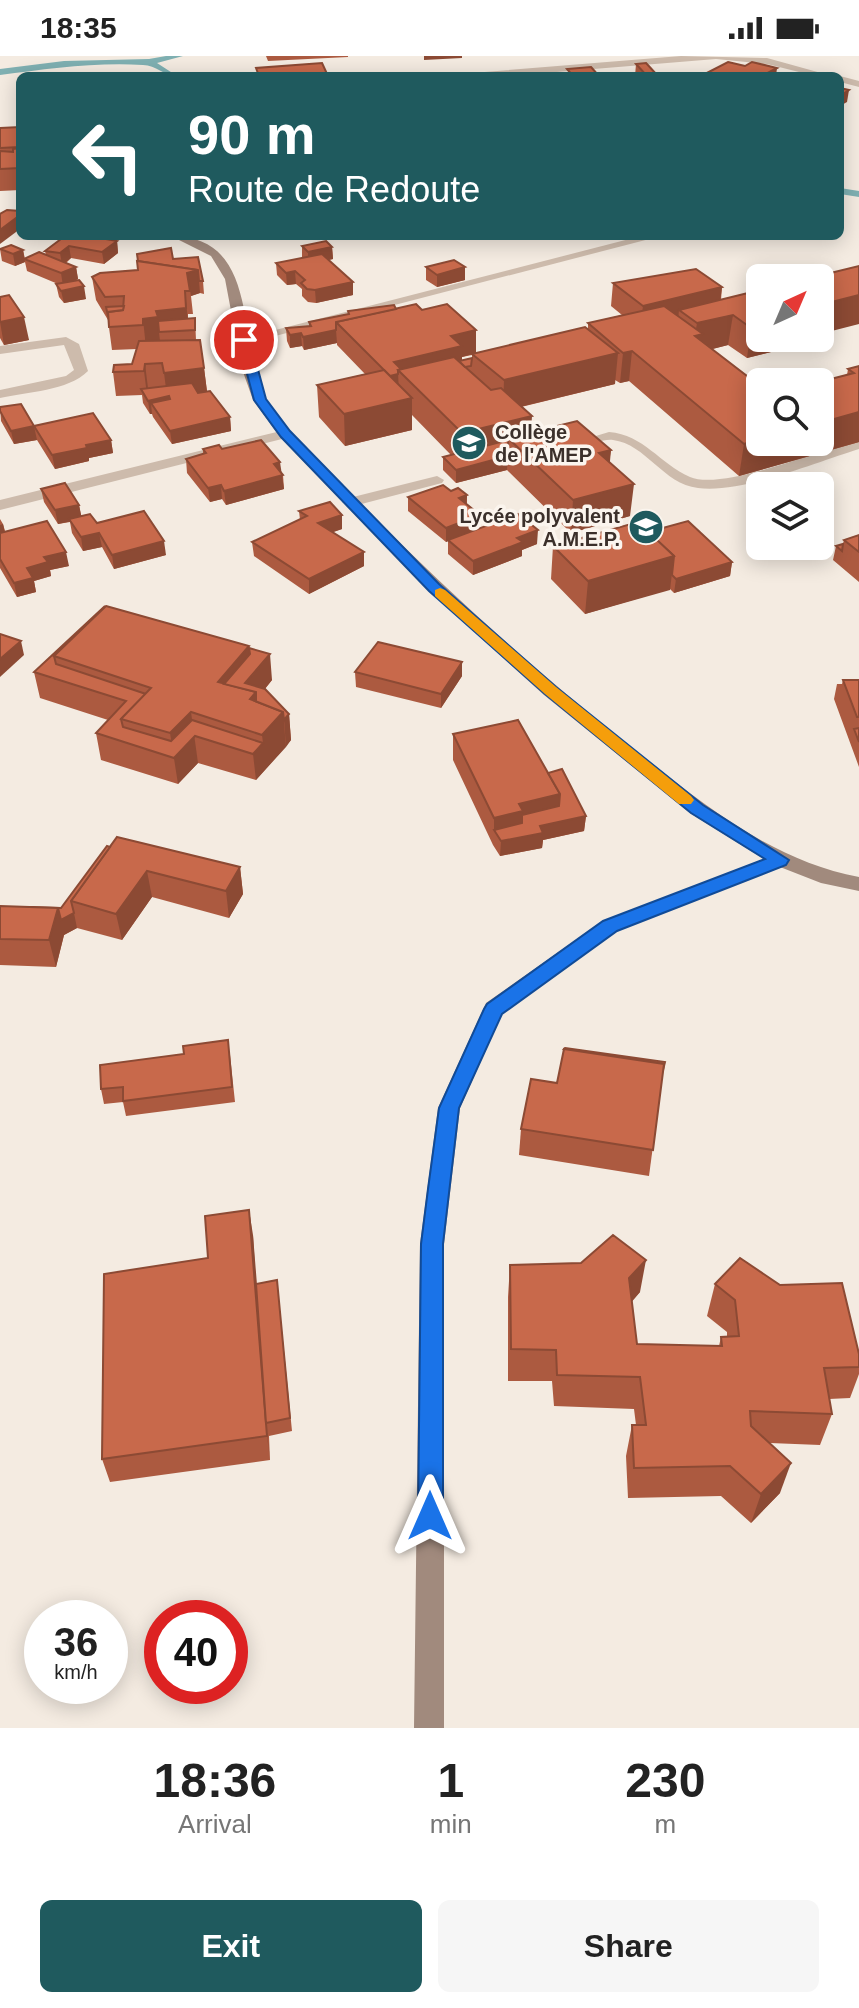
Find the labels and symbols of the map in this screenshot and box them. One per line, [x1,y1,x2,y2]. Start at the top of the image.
north arrow [746,264,834,352]
pin [210,306,278,374]
place label: Collège de l'AMEP [495,421,592,466]
school or university icon: Collège de l'AMEP [450,424,488,462]
place label: Lycée polyvalent A.M.E.P. [460,505,620,550]
school or university icon: Lycée polyvalent A.M.E.P. [627,508,665,546]
position arrow [388,1474,472,1558]
speed limit sign: 40 [144,1600,248,1704]

